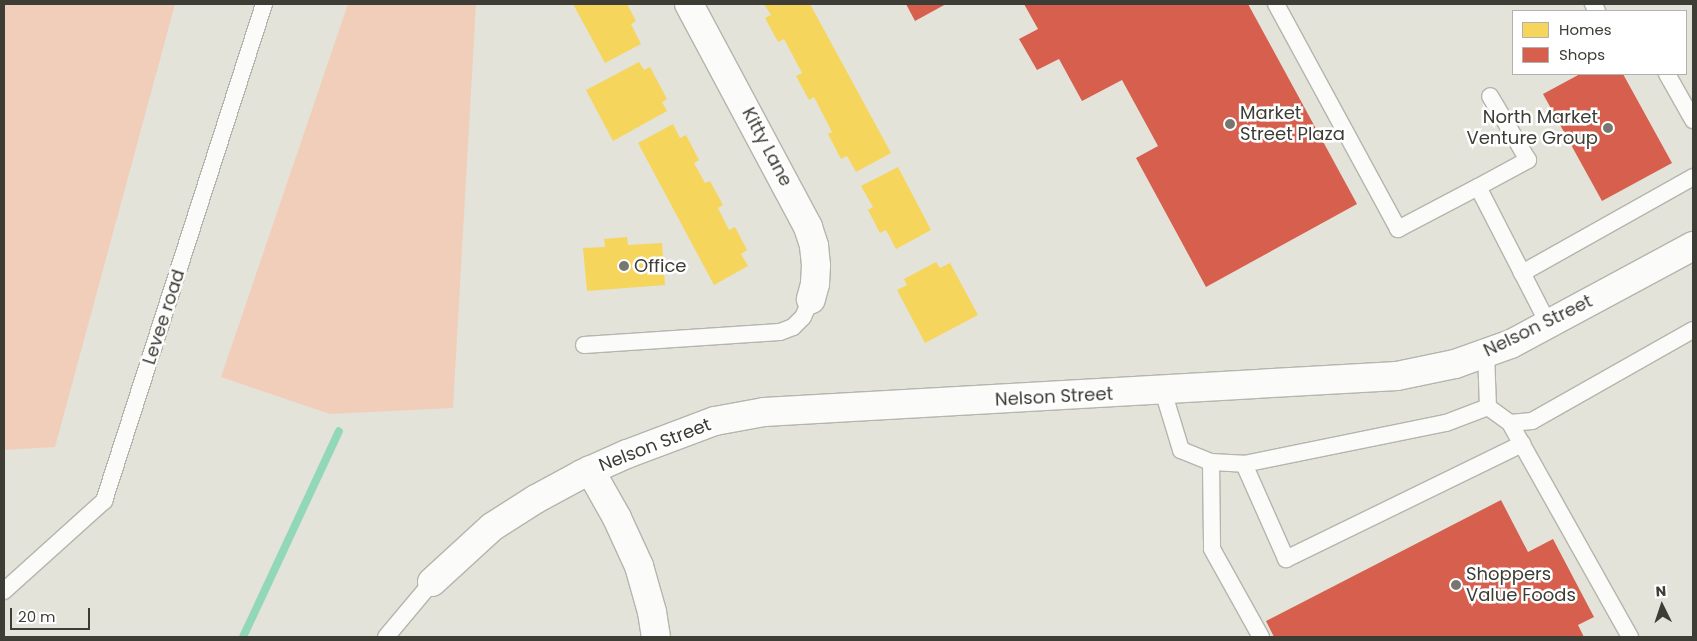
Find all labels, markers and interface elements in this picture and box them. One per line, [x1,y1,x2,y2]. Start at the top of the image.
legend [1512,10,1687,75]
text: Homes [1559,19,1612,40]
text: Shops [1559,44,1605,65]
place label: Market Street Plaza [1240,103,1345,146]
street label: Kitty Lane [737,104,797,190]
place label: North Market Venture Group [1466,107,1598,150]
marker: Market Street Plaza [1224,118,1236,130]
marker: North Market Venture Group [1602,122,1614,134]
place label: Office [634,255,687,277]
marker: Office [618,260,630,272]
street label: Levee road [138,267,190,367]
street label: Nelson Street [1480,290,1596,362]
street label: Nelson Street [994,383,1114,411]
street label: Nelson Street [596,414,714,476]
place label: Shoppers Value Foods [1466,564,1576,606]
marker: Shoppers Value Foods [1450,579,1462,591]
north arrow [1637,581,1687,631]
text: N [1655,581,1667,601]
scale bar [12,598,92,630]
text: 20 m [18,606,56,627]

